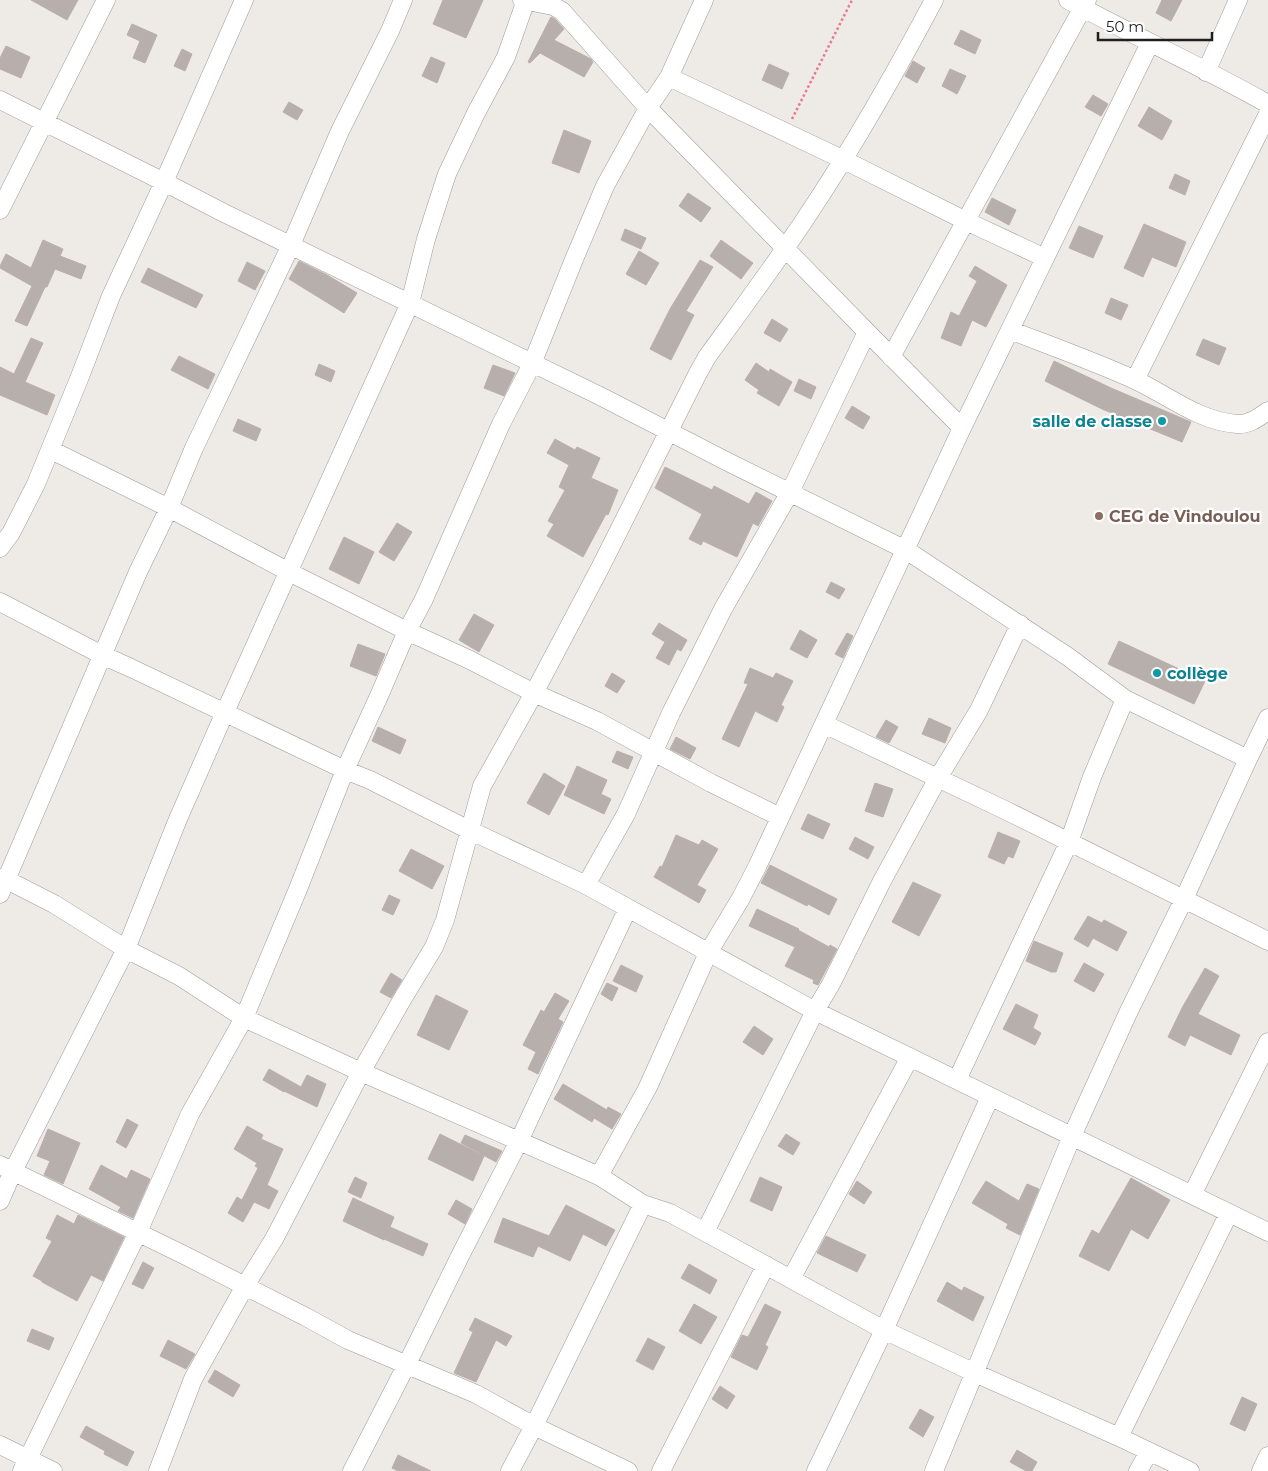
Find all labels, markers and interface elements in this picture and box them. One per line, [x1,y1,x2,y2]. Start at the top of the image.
scale bar [1098,10,1212,42]
text: 50 m [1106,17,1144,36]
place label: salle de classe [1033,412,1152,431]
marker: salle de classe [1156,415,1168,427]
place label: CEG de Vindoulou [1109,507,1261,526]
marker: CEG de Vindoulou [1093,510,1105,522]
place label: collège [1167,664,1228,683]
marker: collège [1151,667,1163,679]

